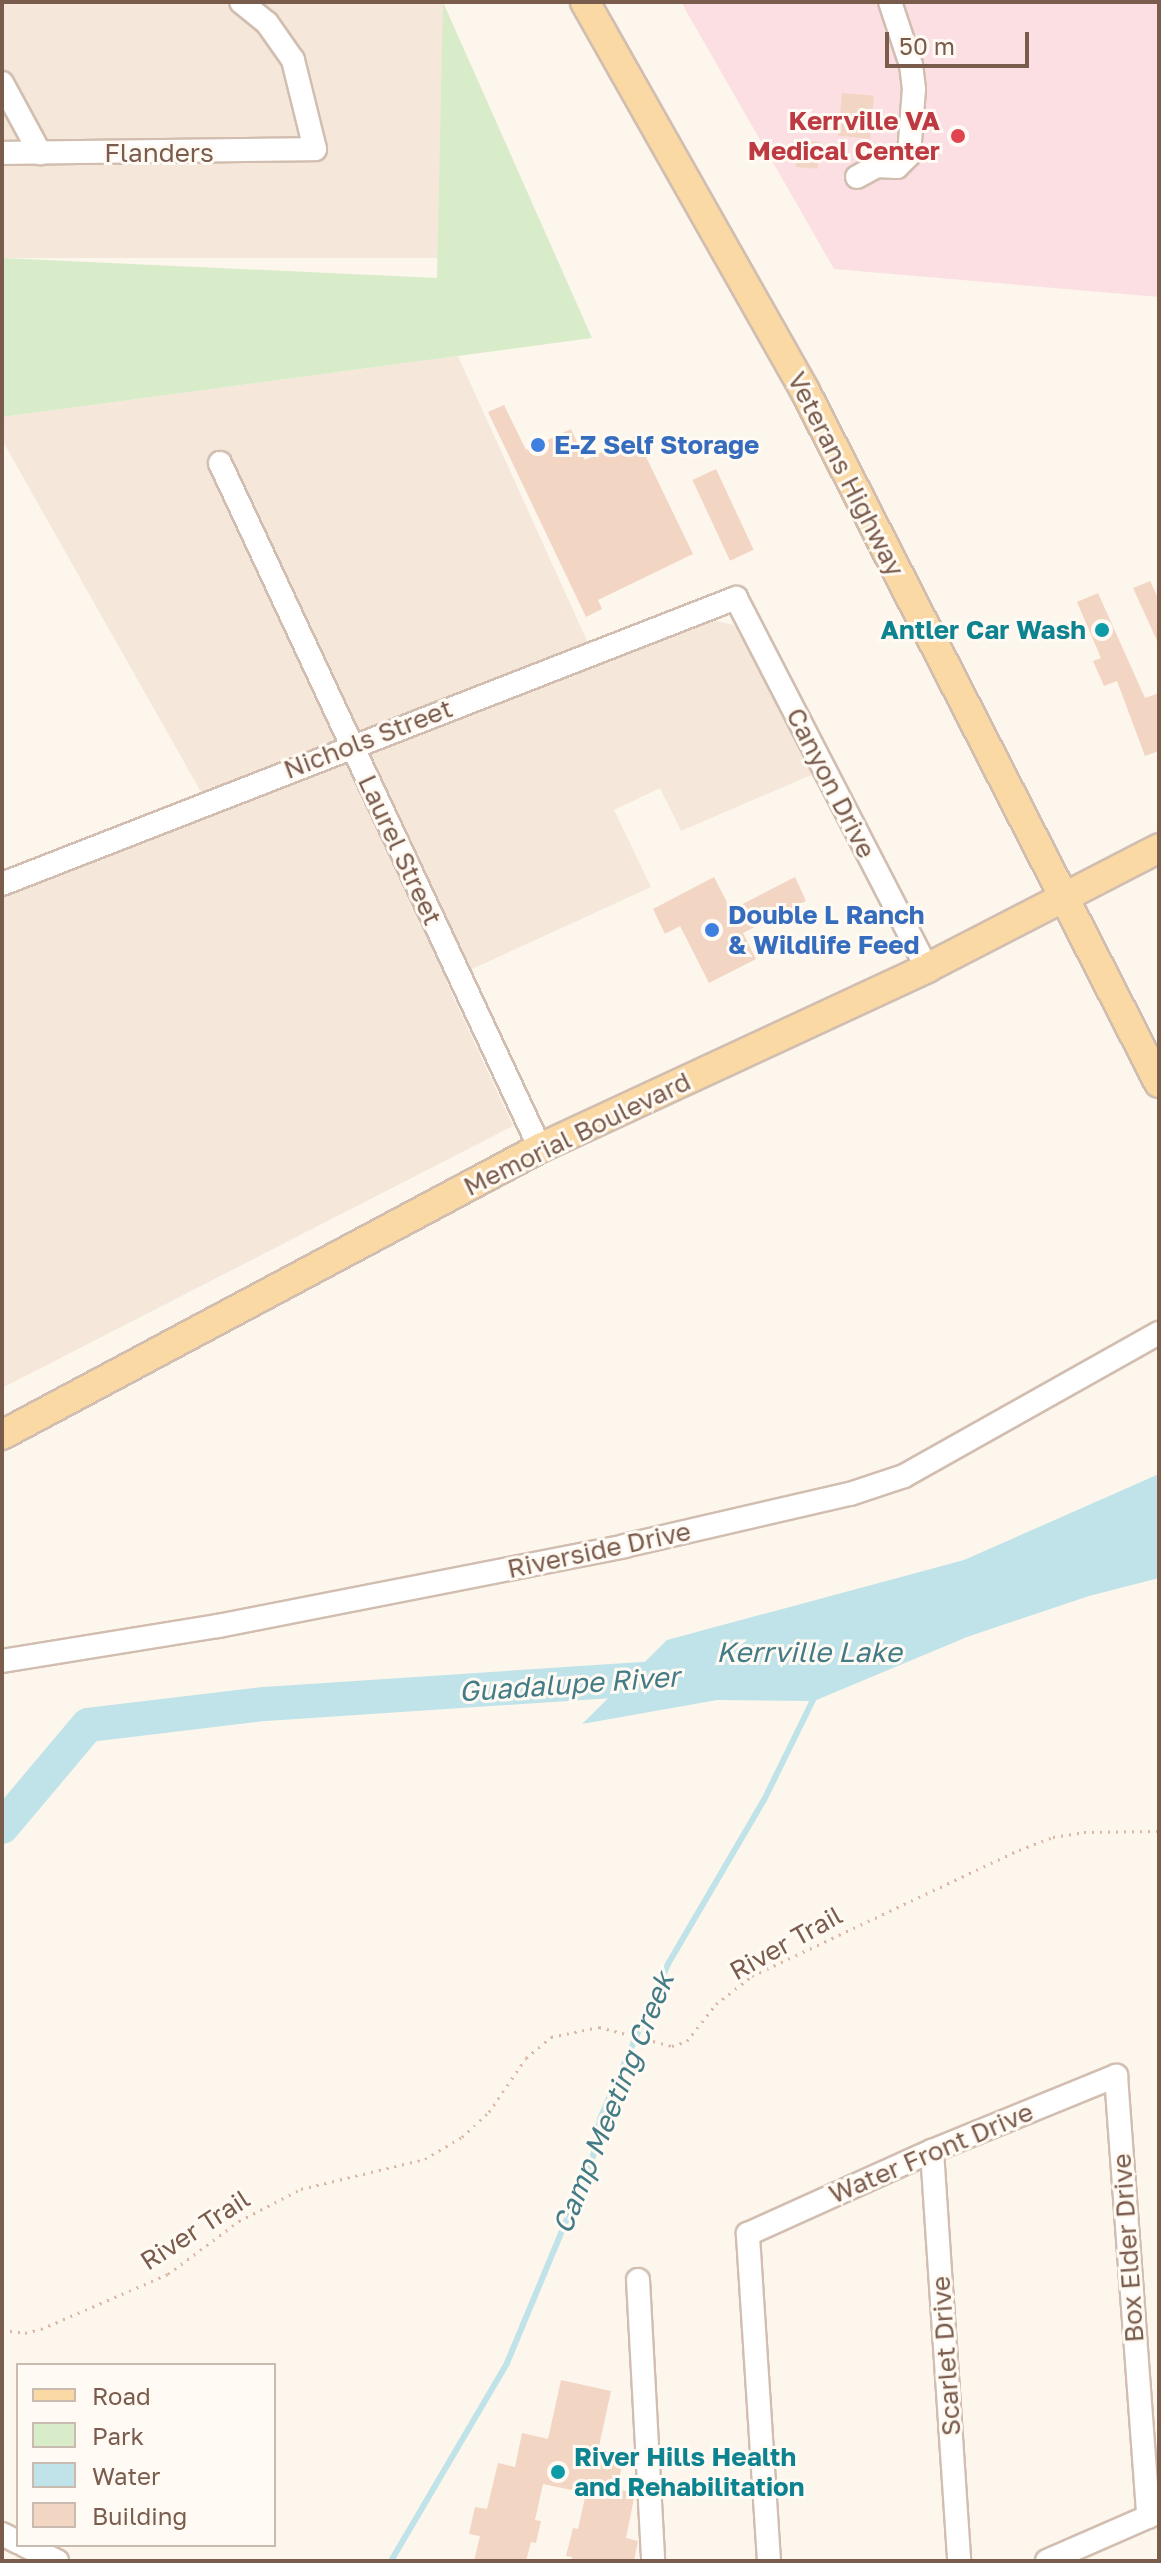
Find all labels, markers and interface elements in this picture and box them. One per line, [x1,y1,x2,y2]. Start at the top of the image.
scale bar [889,16,1033,66]
text: 50 m [899,31,955,60]
place label: Kerrville VA Medical Center [748,105,940,166]
marker: Kerrville VA Medical Center [947,125,969,147]
street label: Flanders [104,137,214,169]
street label: Veterans Highway [781,367,911,581]
place label: E-Z Self Storage [554,429,759,461]
marker: E-Z Self Storage [529,436,547,454]
place label: Antler Car Wash [881,614,1086,646]
marker: Antler Car Wash [1093,621,1111,639]
street label: Nichols Street [279,693,457,785]
street label: Canyon Drive [780,703,882,863]
street label: Laurel Street [352,770,448,930]
place label: Double L Ranch & Wildlife Feed [728,899,925,960]
marker: Double L Ranch & Wildlife Feed [703,921,721,939]
street label: Memorial Boulevard [459,1066,695,1202]
street label: Riverside Drive [504,1515,694,1585]
water label: Kerrville Lake [716,1635,902,1669]
water label: Guadalupe River [458,1660,680,1708]
street label: River Trail [724,1899,848,1987]
water label: Camp Meeting Creek [545,1968,681,2238]
street label: Water Front Drive [824,2096,1038,2210]
street label: Box Elder Drive [1106,2152,1150,2344]
street label: River Trail [134,2183,256,2277]
street label: Scarlet Drive [925,2275,967,2437]
legend [16,2363,276,2547]
text: Road [92,2381,151,2410]
text: Park [92,2421,144,2450]
place label: River Hills Health and Rehabilitation [574,2441,804,2502]
text: Water [92,2461,160,2490]
marker: River Hills Health and Rehabilitation [549,2463,567,2481]
text: Building [92,2501,187,2530]

